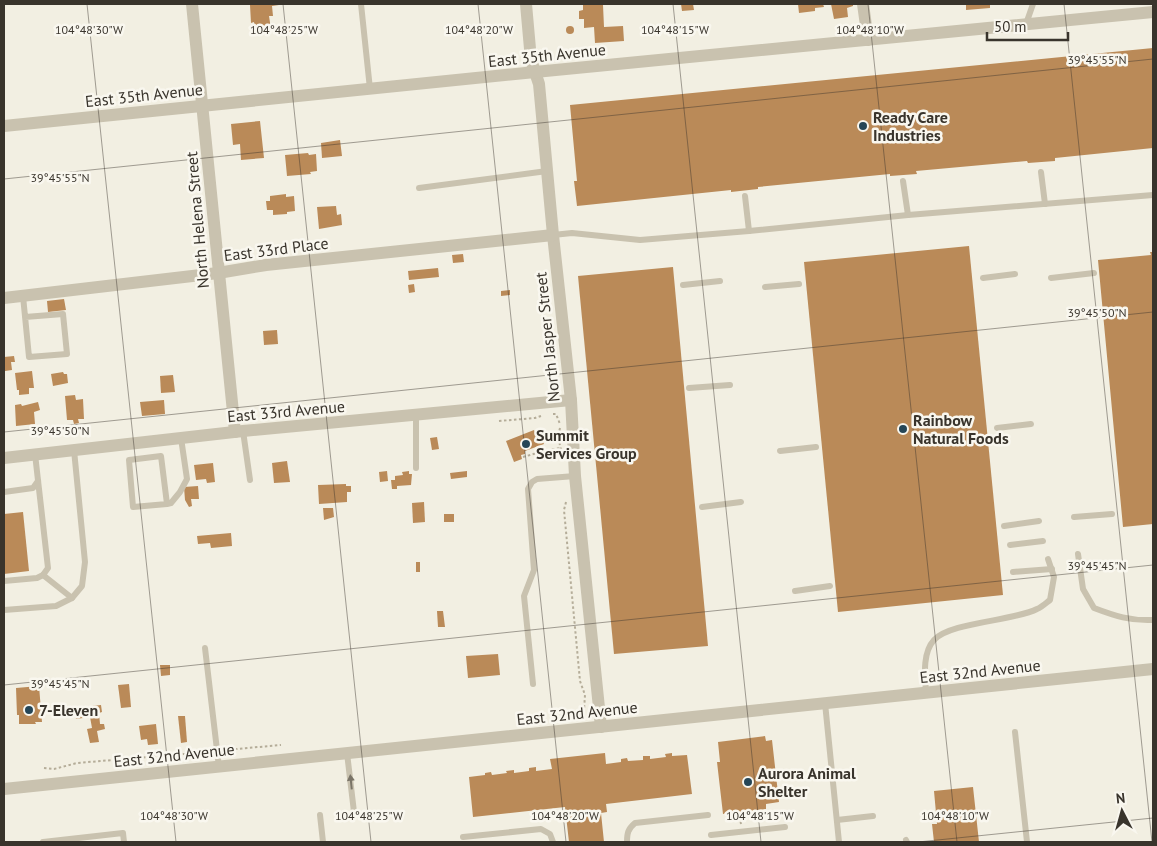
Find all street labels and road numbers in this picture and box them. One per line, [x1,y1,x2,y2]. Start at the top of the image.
street label: East 35th Avenue [487,39,607,71]
street label: East 35th Avenue [84,79,204,111]
street label: North Helena Street [181,150,213,289]
street label: East 33rd Place [223,233,329,265]
street label: North Jasper Street [530,271,564,403]
street label: East 33rd Avenue [226,396,346,426]
street label: East 32nd Avenue [919,655,1041,687]
street label: East 32nd Avenue [516,697,638,729]
street label: East 32nd Avenue [113,739,235,771]

